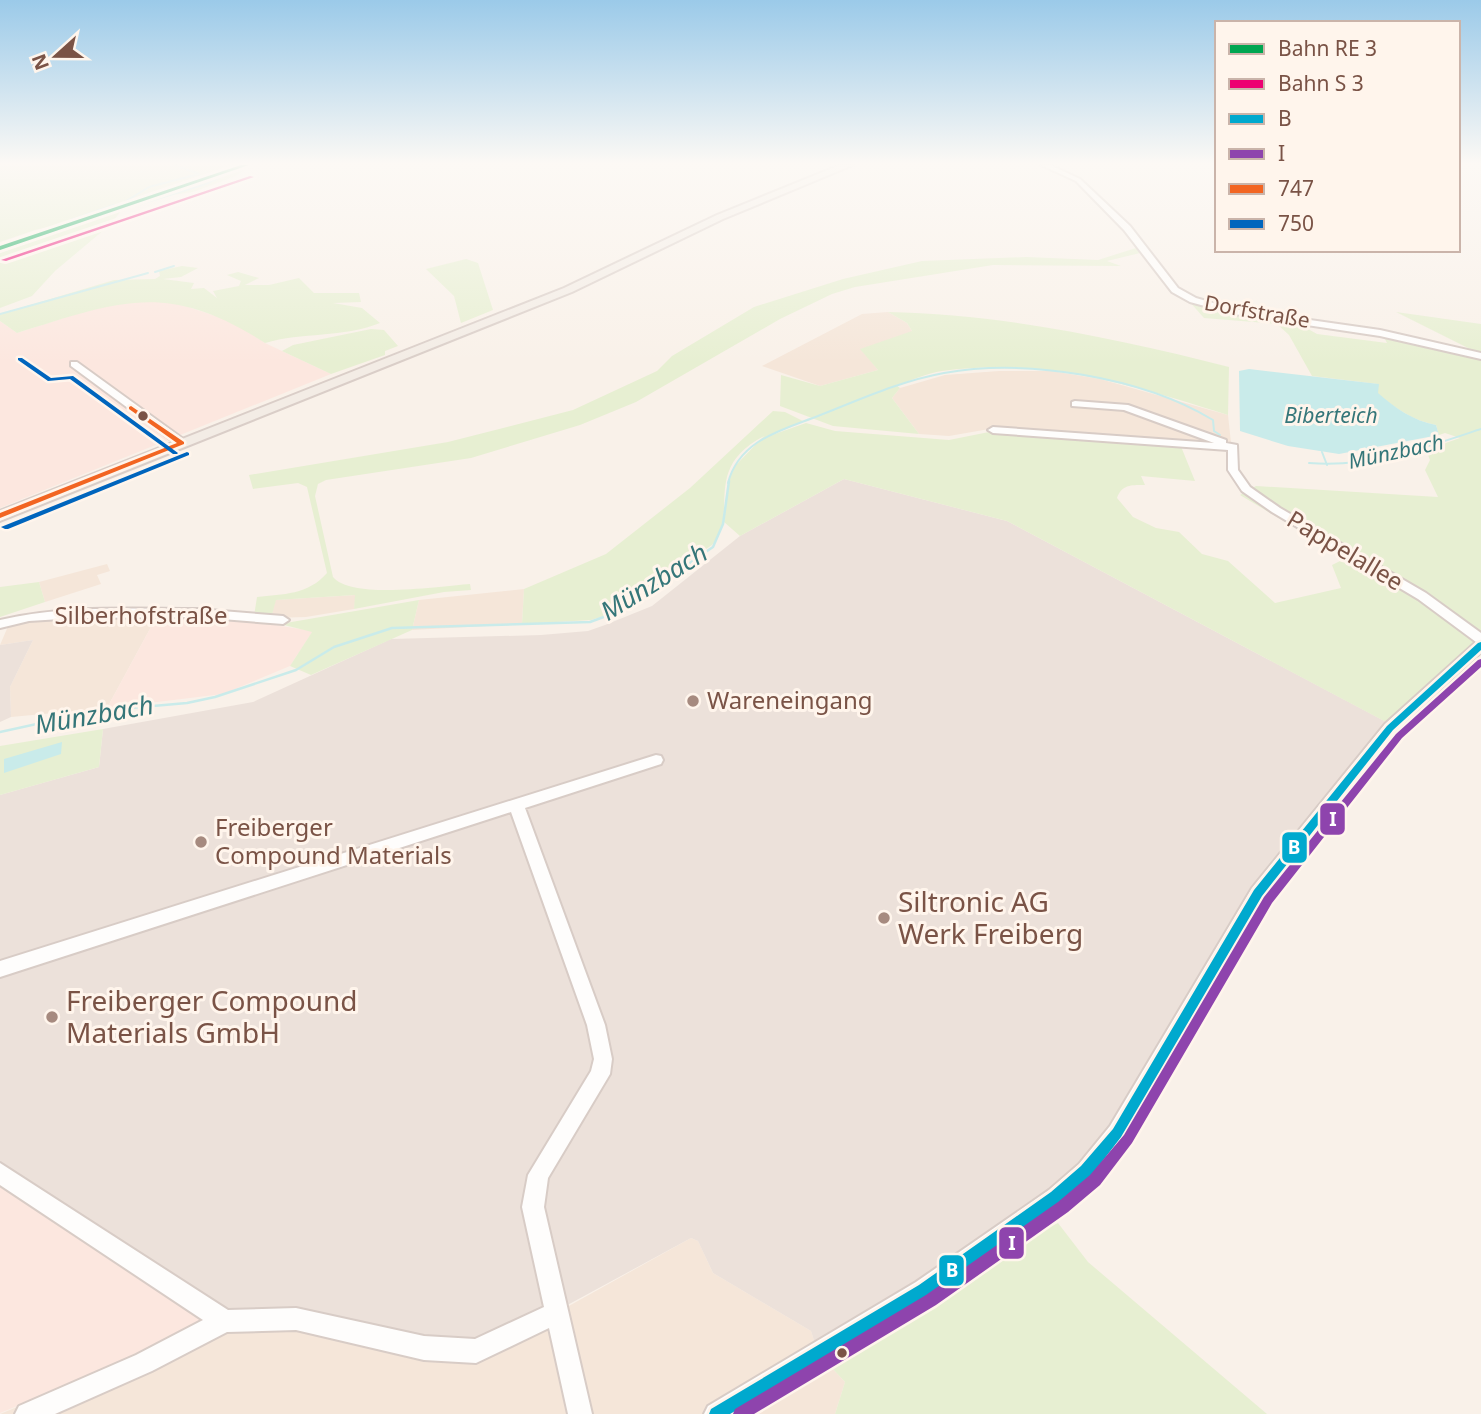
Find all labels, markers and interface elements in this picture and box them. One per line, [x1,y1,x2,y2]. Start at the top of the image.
north arrow [21,21,91,91]
legend [1215,21,1460,252]
text: Bahn RE 3 [1278,34,1377,62]
text: N [25,50,55,74]
text: Bahn S 3 [1278,69,1364,97]
text: B [1278,104,1292,132]
text: I [1278,139,1285,167]
text: 747 [1278,174,1314,202]
text: 750 [1278,209,1314,237]
street label: Dorfstraße [1202,288,1312,334]
water label: Biberteich [1284,401,1378,429]
unlabelled marker [136,409,150,423]
water label: Münzbach [1345,427,1446,475]
street label: Pappelallee [1281,502,1410,597]
water label: Münzbach [593,534,714,628]
street label: Silberhofstraße [54,598,228,631]
place label: Wareneingang [707,683,872,716]
water label: Münzbach [32,686,156,742]
marker: Wareneingang [685,693,701,709]
line badge: I [1319,802,1346,836]
text: I [1329,806,1337,832]
place label: Freiberger Compound Materials [215,810,452,871]
line badge: B [1281,831,1308,864]
marker: Freiberger Compound Materials [193,834,209,850]
text: B [1288,834,1300,860]
place label: Siltronic AG Werk Freiberg [898,882,1083,952]
marker: Siltronic AG Werk Freiberg [876,910,892,926]
place label: Freiberger Compound Materials GmbH [66,981,358,1051]
marker: Freiberger Compound Materials GmbH [44,1009,60,1025]
line badge: I [998,1226,1025,1260]
text: I [1008,1230,1016,1256]
line badge: B [938,1254,965,1287]
text: B [946,1257,958,1283]
unlabelled marker [835,1346,849,1360]

